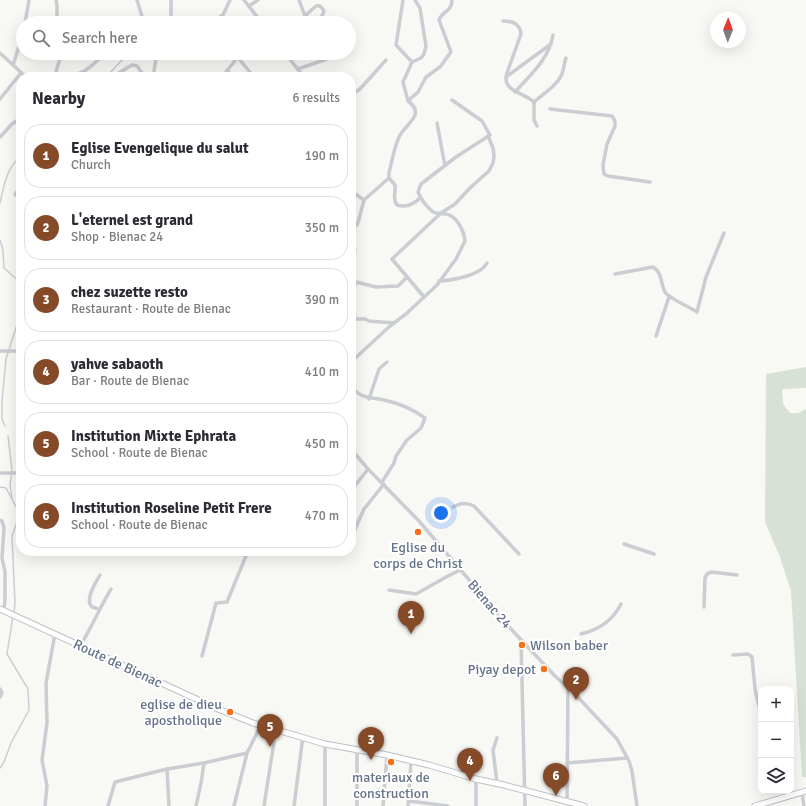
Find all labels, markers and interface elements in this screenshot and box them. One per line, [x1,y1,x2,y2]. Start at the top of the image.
north arrow [710,12,746,48]
search box [16,16,356,60]
icon: search [30,27,52,49]
text: Search here [62,29,138,47]
text: Nearby [32,88,85,109]
text: 6 results [292,90,340,106]
text: Eglise Evengelique du salut [71,139,249,157]
text: 1 [42,148,50,164]
text: 190 m [305,148,339,164]
text: Church [71,157,111,173]
text: L'eternel est grand [71,211,193,229]
text: 2 [42,220,50,236]
text: 350 m [305,220,339,236]
text: Shop · Bienac 24 [71,229,163,245]
text: chez suzette resto [71,283,188,301]
text: 3 [42,292,50,308]
text: 390 m [305,292,339,308]
text: Restaurant · Route de Bienac [71,301,231,317]
text: yahve sabaoth [71,355,163,373]
text: 4 [42,364,50,380]
text: 410 m [305,364,339,380]
text: Bar · Route de Bienac [71,373,189,389]
text: Institution Mixte Ephrata [71,427,236,445]
text: 5 [42,436,50,452]
text: 450 m [305,436,339,452]
text: School · Route de Bienac [71,445,208,461]
text: Institution Roseline Petit Frere [71,499,272,517]
your location [431,503,451,523]
text: 6 [42,508,50,524]
text: 470 m [305,508,339,524]
text: School · Route de Bienac [71,517,208,533]
marker: Eglise du corps de Christ [413,527,423,537]
place label: Eglise du corps de Christ [373,539,463,572]
street label: Bienac 24 [464,577,516,632]
pin: 1 [398,601,424,634]
street label: Route de Bienac [71,635,165,692]
place label: Wilson baber [530,637,609,654]
marker: Wilson baber [517,640,527,650]
place label: Piyay depot [468,661,536,678]
marker: Piyay depot [539,664,549,674]
pin: 2 [563,667,589,700]
map controls [758,686,794,794]
button: + [758,686,794,722]
place label: eglise de dieu apostholique [140,696,222,729]
marker: eglise de dieu apostholique [225,707,235,717]
pin: 5 [257,714,283,747]
button: − [758,722,794,758]
pin: 3 [358,727,384,760]
pin: 4 [457,748,483,781]
marker: materiaux de construction [386,757,396,767]
button: layers [758,758,794,794]
pin: 6 [543,763,569,796]
place label: materiaux de construction [352,769,430,802]

